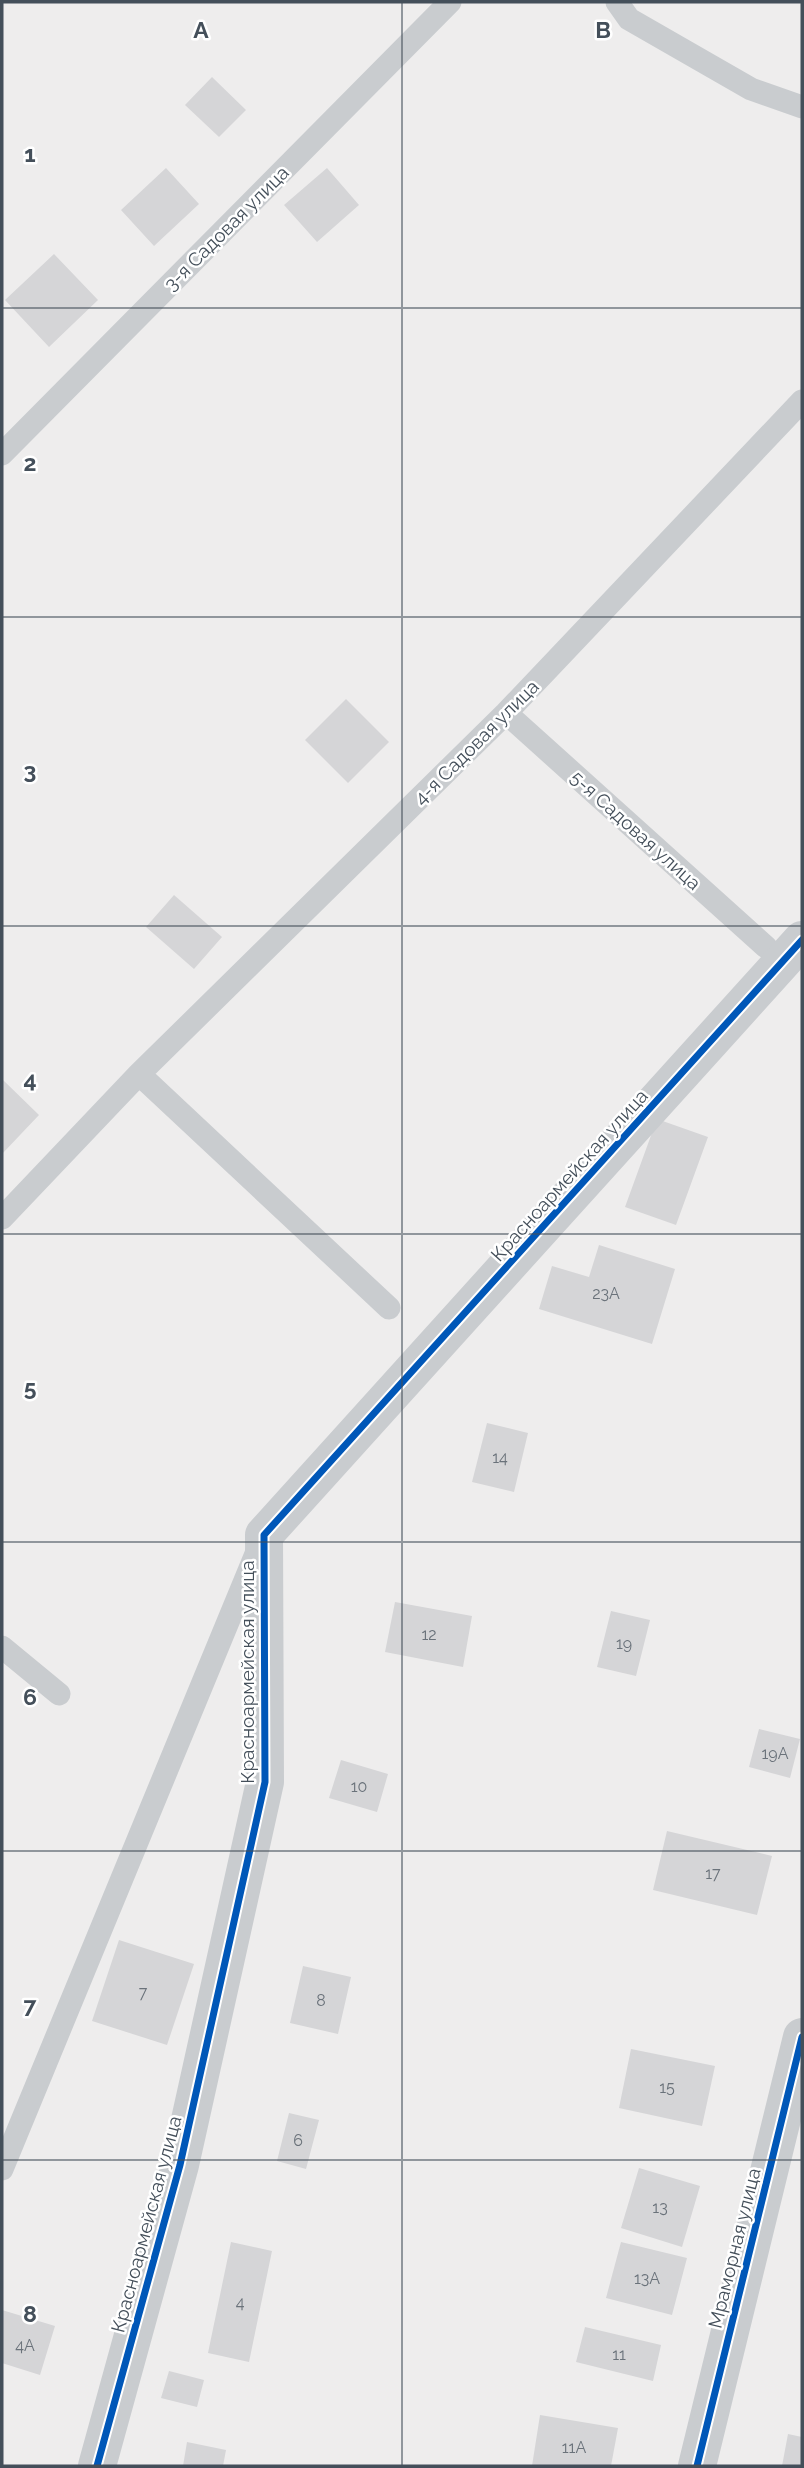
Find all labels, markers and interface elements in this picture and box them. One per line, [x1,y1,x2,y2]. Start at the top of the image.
text: A [193,16,209,43]
text: B [595,16,611,43]
text: 1 [24,140,36,167]
street label: 3-я Садовая улица [159,161,293,295]
text: 2 [24,449,36,476]
street label: 4-я Садовая улица [409,675,543,809]
text: 3 [24,757,36,784]
street label: 5-я Садовая улица [567,766,705,894]
text: 4 [23,1066,37,1093]
street label: Красноармейская улица [486,1085,652,1265]
house number: 23А [592,1284,620,1303]
text: 5 [24,1374,37,1401]
house number: 14 [492,1448,508,1467]
street label: Красноармейская улица [236,1560,258,1784]
house number: 12 [421,1625,437,1644]
house number: 19 [616,1634,632,1653]
text: 6 [23,1683,37,1710]
house number: 19А [761,1744,789,1763]
house number: 10 [351,1777,367,1796]
house number: 17 [705,1864,721,1883]
house number: 7 [139,1983,148,2002]
text: 7 [24,1991,37,2018]
house number: 8 [316,1991,326,2010]
house number: 15 [659,2078,675,2097]
street label: Красноармейская улица [106,2113,186,2335]
house number: 6 [293,2131,303,2150]
street label: Мраморная улица [703,2166,765,2330]
house number: 13 [652,2198,668,2217]
house number: 13А [634,2269,660,2288]
house number: 4 [236,2293,245,2312]
text: 8 [23,2300,37,2327]
house number: 4А [15,2336,35,2355]
house number: 11 [612,2345,626,2364]
house number: 11А [562,2438,586,2457]

